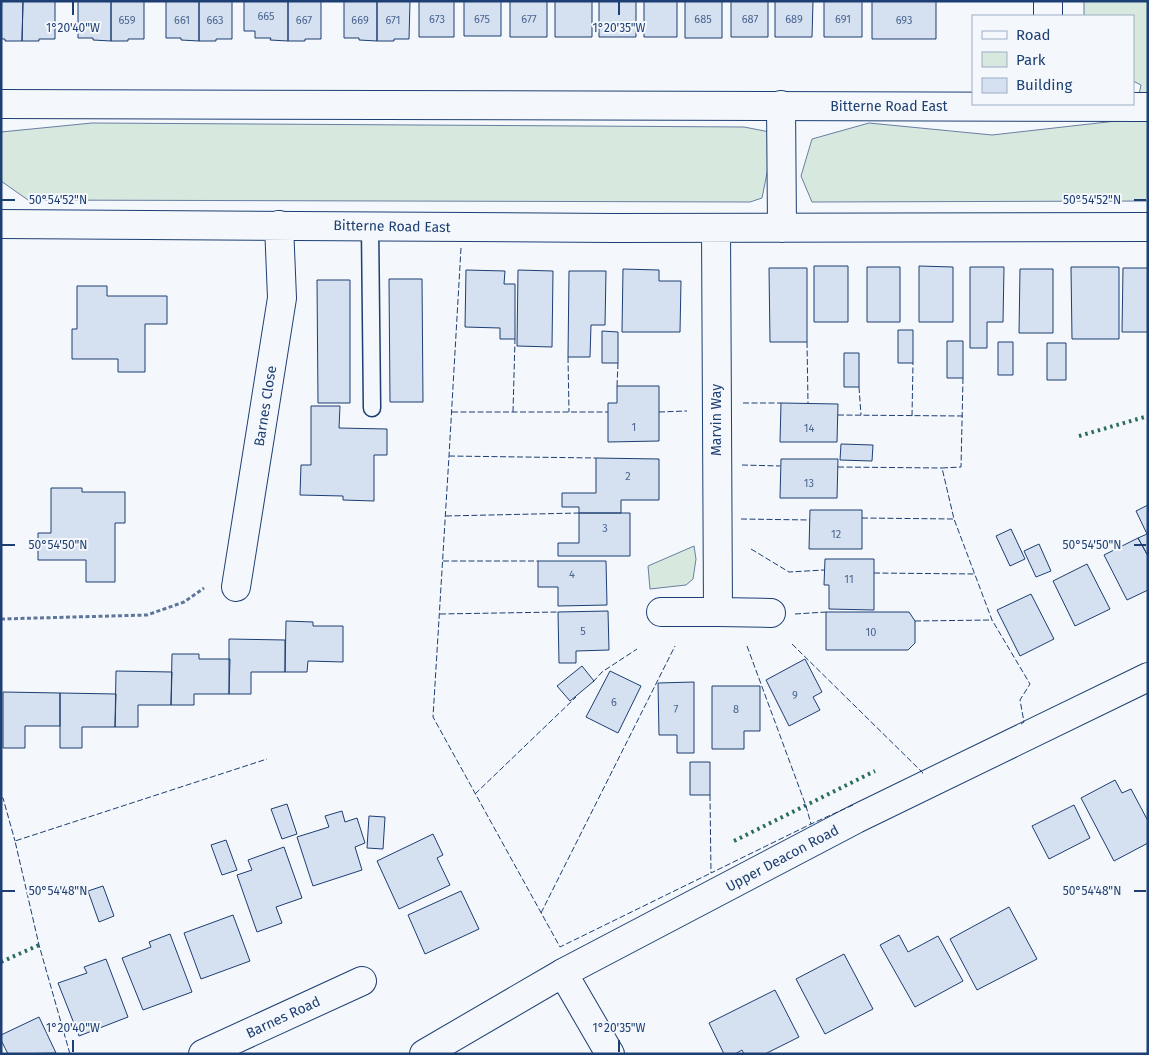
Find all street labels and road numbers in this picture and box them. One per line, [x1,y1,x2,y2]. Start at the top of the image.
street label: Bitterne Road East [830,98,949,115]
street label: Bitterne Road East [333,217,452,236]
street label: Barnes Close [251,364,280,448]
street label: Marvin Way [708,384,725,456]
street label: Upper Deacon Road [723,821,842,895]
street label: Barnes Road [243,993,323,1042]

